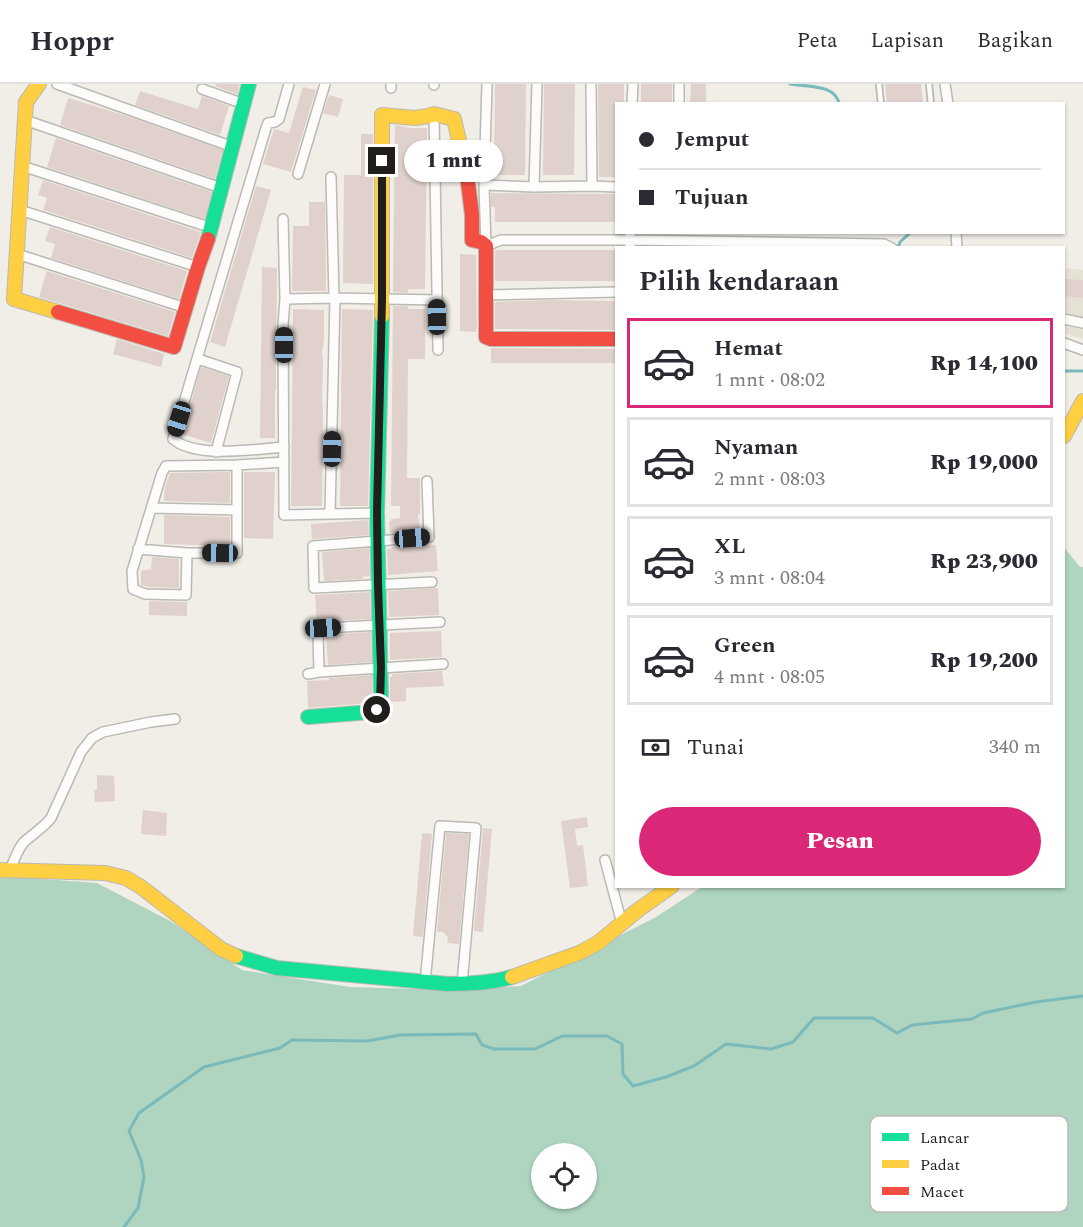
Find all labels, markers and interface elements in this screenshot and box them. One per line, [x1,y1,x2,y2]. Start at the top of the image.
text: Hoppr [30,20,114,63]
text: Peta [797,25,837,57]
text: Lapisan [870,25,944,57]
text: Bagikan [977,25,1053,57]
text: Jemput [675,123,749,156]
callout: 1 mnt [403,140,502,182]
text: 1 mnt [425,146,482,176]
route end [368,147,395,174]
text: Tujuan [675,181,748,214]
text: Pilih kendaraan [639,261,839,303]
car [428,299,446,335]
car [275,327,293,363]
text: Hemat [714,332,783,365]
icon: car [642,336,696,390]
text: Rp 14,100 [930,347,1038,380]
text: 1 mnt · 08:02 [714,365,825,395]
car [165,399,193,439]
car [323,431,341,467]
text: Nyaman [714,431,798,464]
icon: car [642,435,696,489]
text: Rp 19,000 [930,446,1038,479]
text: 2 mnt · 08:03 [714,464,825,494]
car [393,528,431,548]
text: XL [714,530,745,563]
icon: car [642,534,696,588]
car [202,544,238,562]
text: Rp 23,900 [930,545,1038,578]
text: 3 mnt · 08:04 [714,563,825,593]
car [305,618,341,638]
text: Green [714,629,776,662]
icon: car [642,633,696,687]
text: Rp 19,200 [930,644,1038,677]
text: 4 mnt · 08:05 [714,662,825,692]
route start [363,696,390,723]
icon: cash [639,731,672,764]
text: Tunai [687,731,744,764]
text: 340 m [989,732,1041,762]
button: Pesan [639,807,1041,876]
legend [870,1116,1068,1212]
text: Lancar [920,1126,969,1150]
map controls [531,1143,597,1209]
button: locate [531,1143,597,1209]
text: Padat [920,1153,960,1177]
text: Macet [920,1180,965,1204]

